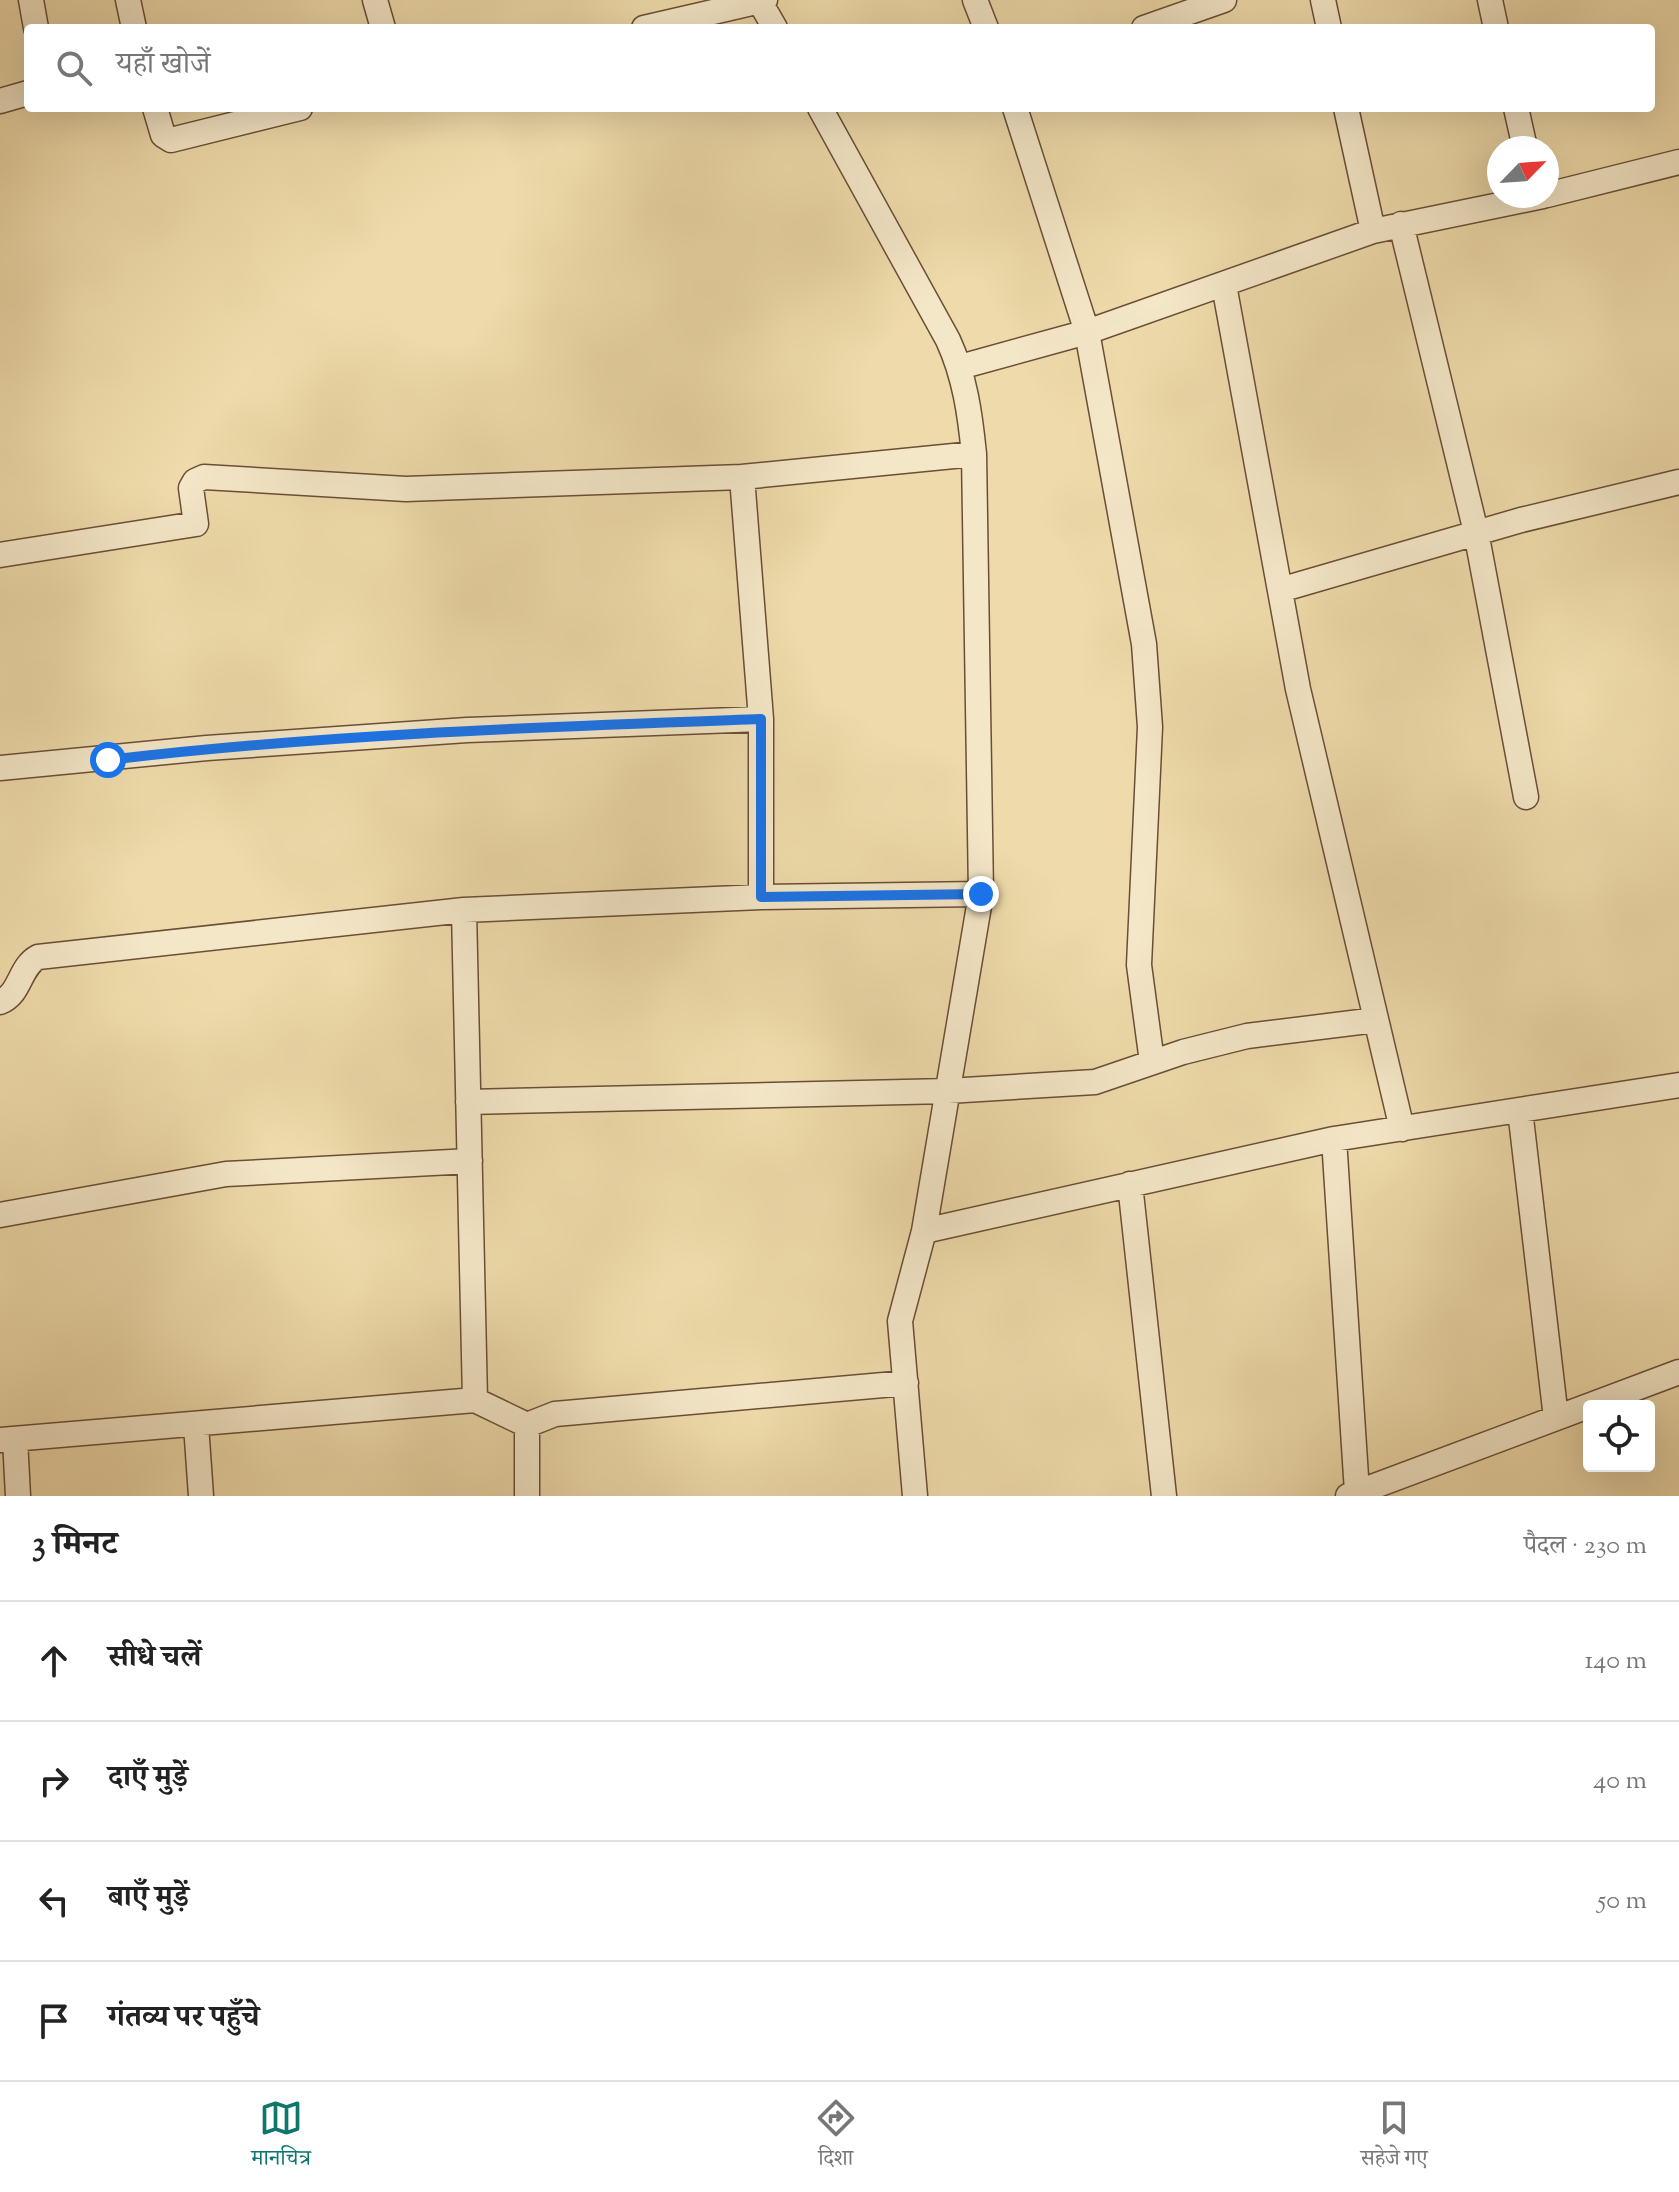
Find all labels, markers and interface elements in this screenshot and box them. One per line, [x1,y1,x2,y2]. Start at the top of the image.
search box [24,24,1655,112]
text: यहाँ खोजें [116,44,210,87]
icon: search [52,46,96,90]
north arrow [1487,136,1559,208]
route start [90,742,126,778]
route end [963,876,999,912]
map controls [1583,1400,1655,1472]
button: locate [1583,1400,1655,1472]
text: 3 मिनट [32,1521,117,1570]
text: पैदल · 230 m [1524,1528,1647,1565]
text: सीधे चलें [108,1637,201,1680]
icon: ahead [32,1639,76,1683]
text: 140 m [1584,1643,1647,1680]
text: दाएँ मुड़ें [108,1757,188,1800]
icon: right [32,1759,76,1803]
text: 40 m [1593,1763,1647,1800]
text: बाएँ मुड़ें [108,1877,189,1920]
icon: left [32,1879,76,1923]
text: 50 m [1597,1883,1647,1920]
text: गंतव्य पर पहुँचे [108,1997,260,2040]
icon: arrive [32,1999,76,2043]
tab: मानचित्र [251,2096,311,2179]
tab: दिशा [814,2096,858,2179]
tab: सहेजे गए [1360,2096,1428,2179]

